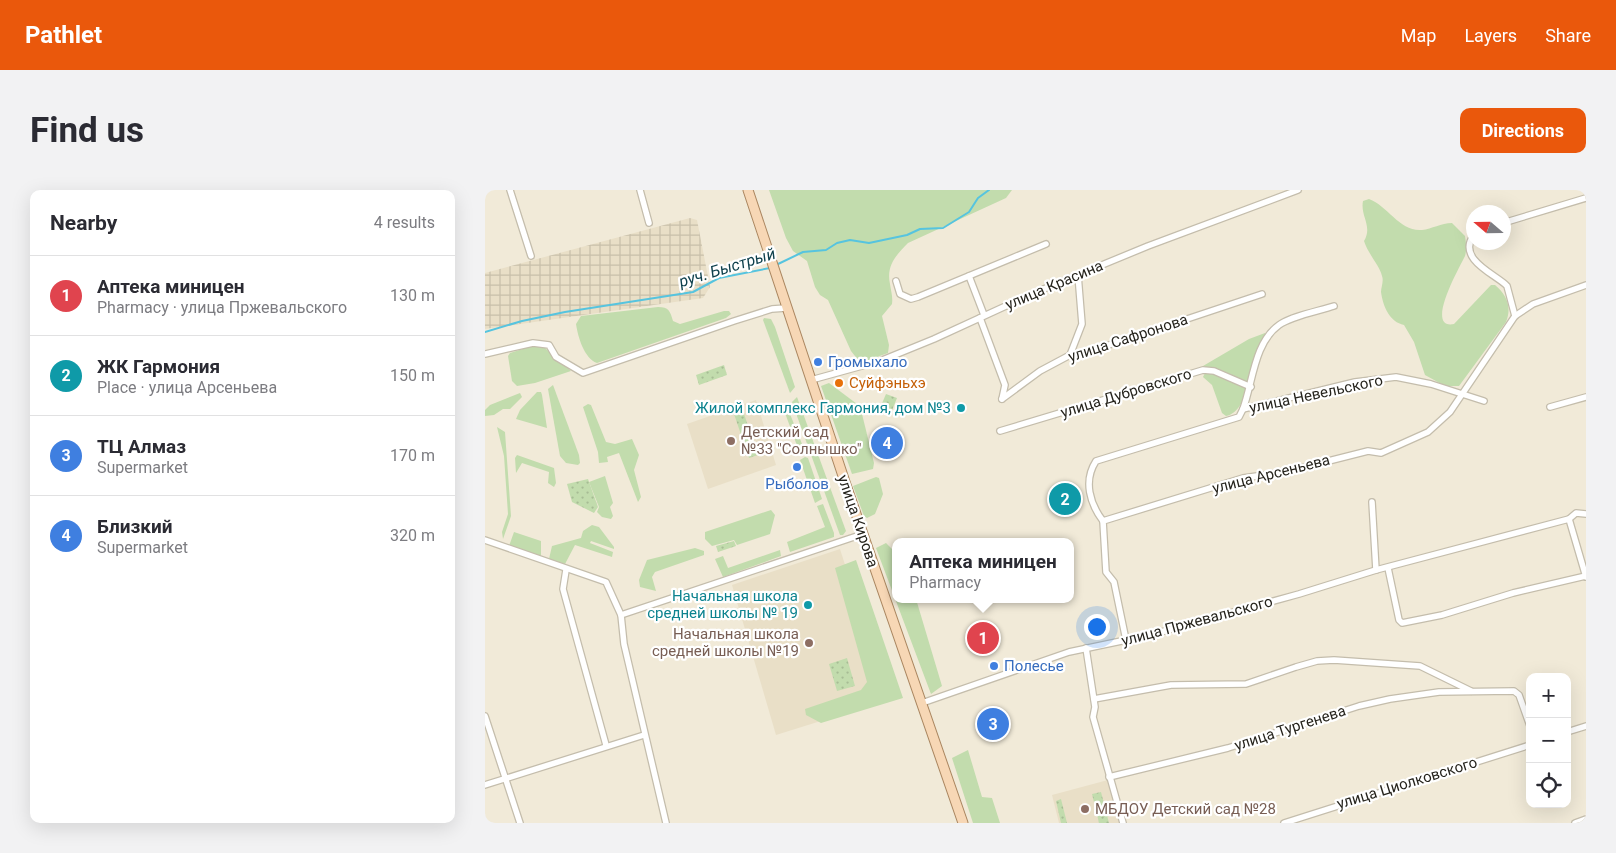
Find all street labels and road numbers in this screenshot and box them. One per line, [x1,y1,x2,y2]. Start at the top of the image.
street label: улица Красина [1002,256,1106,314]
street label: улица Сафронова [1066,310,1190,366]
street label: улица Дубровского [1058,365,1194,421]
street label: улица Невельского [1248,371,1384,417]
street label: улица Арсеньева [1210,451,1332,497]
street label: улица Кирова [834,472,882,570]
street label: улица Пржевальского [1119,592,1275,650]
street label: улица Тургенева [1232,702,1348,754]
street label: улица Циолковского [1335,753,1479,813]

